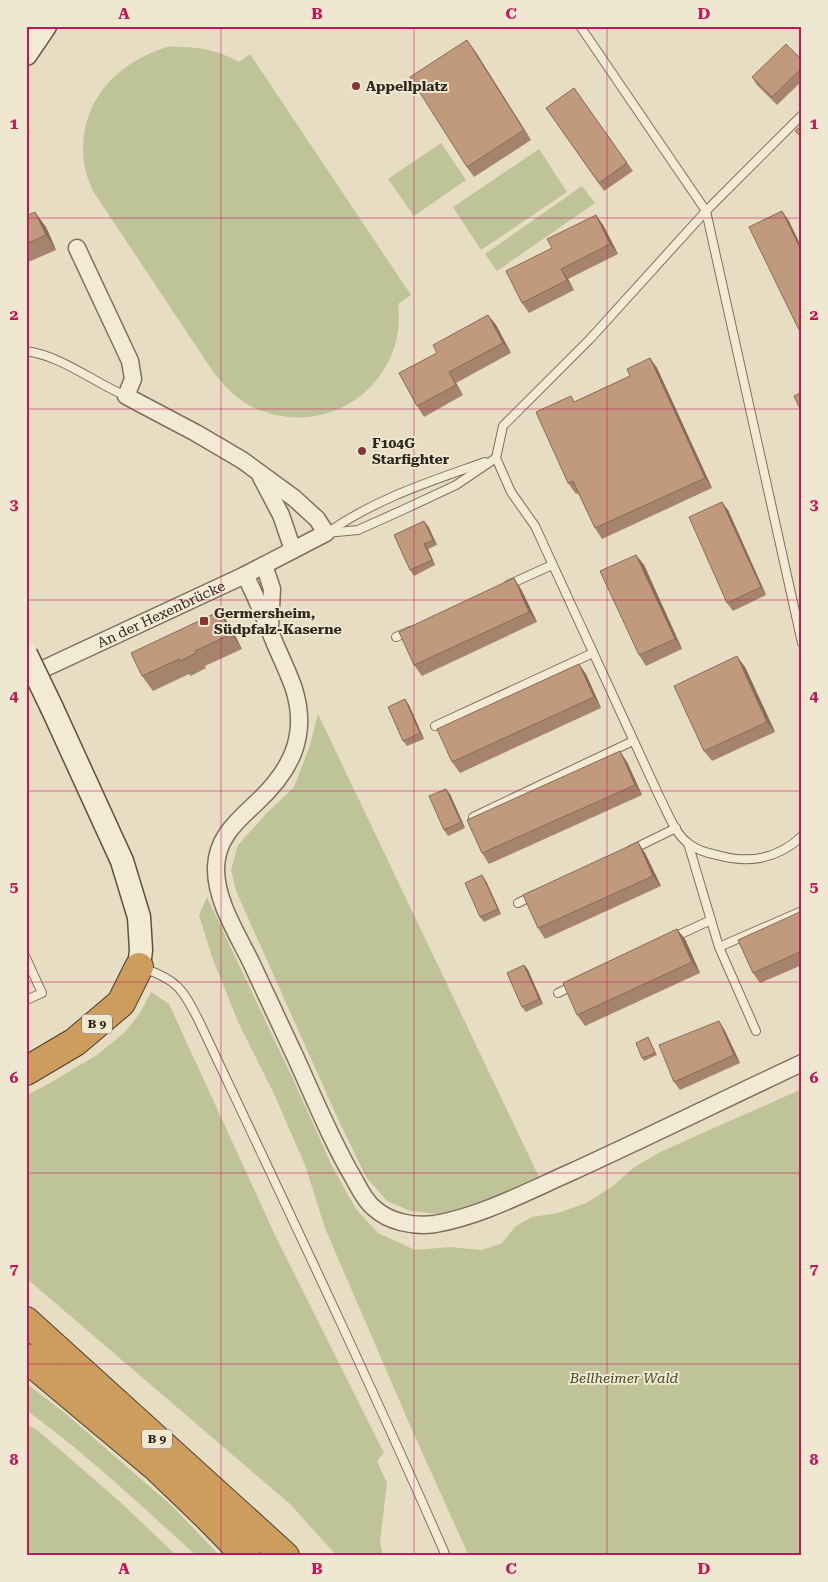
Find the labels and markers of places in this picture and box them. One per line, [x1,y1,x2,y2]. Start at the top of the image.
place label: Appellplatz [366,78,448,94]
marker: Appellplatz [350,80,362,92]
place label: F104G Starfighter [372,435,450,467]
marker: F104G Starfighter [356,445,368,457]
place label: Germersheim, Südpfalz-Kaserne [214,605,342,637]
marker: Germersheim, Südpfalz-Kaserne [198,615,210,627]

